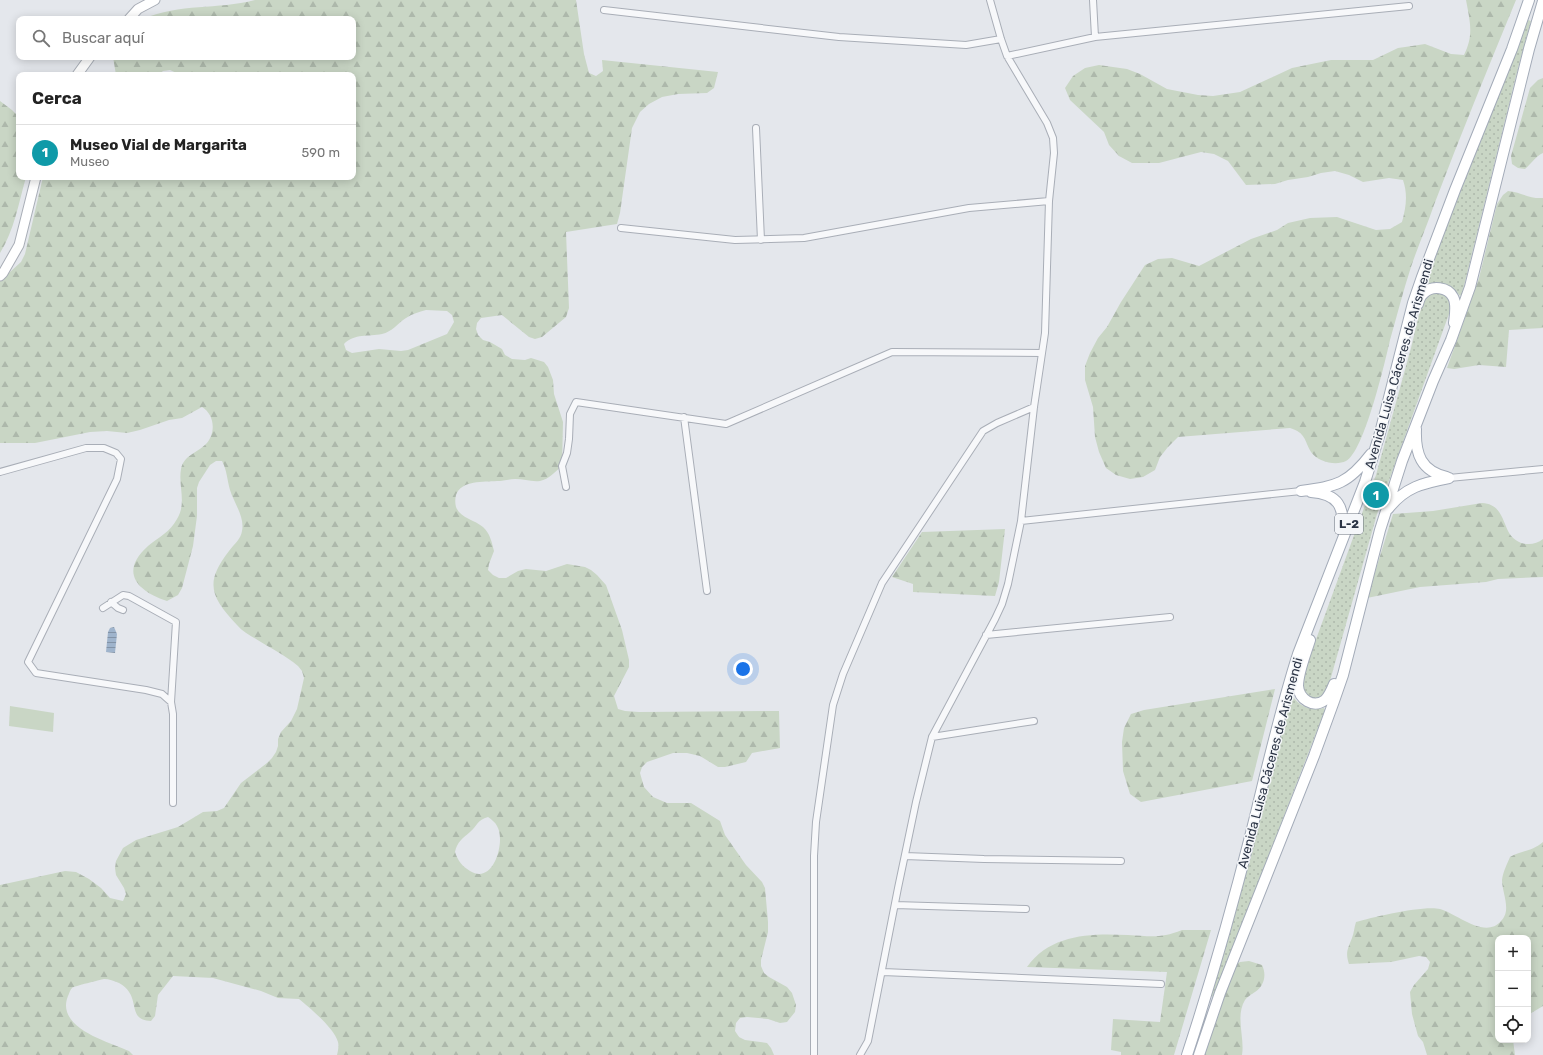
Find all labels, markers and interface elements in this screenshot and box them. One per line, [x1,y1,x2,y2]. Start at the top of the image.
search box [16,16,356,60]
icon: search [30,27,52,49]
text: Buscar aquí [62,29,144,47]
text: Cerca [32,88,82,108]
text: Museo Vial de Margarita [70,136,247,154]
text: 1 [42,145,48,160]
text: 590 m [302,145,340,160]
text: Museo [70,154,110,169]
street label: Avenida Luisa Cáceres de Arismendi [1362,257,1436,471]
pin: 1 [1363,480,1389,510]
road number: L-2 [1335,514,1363,534]
street label: Avenida Luisa Cáceres de Arismendi [1235,656,1305,870]
your location [733,659,753,679]
map controls [1495,935,1531,1043]
button: + [1495,935,1531,971]
button: − [1495,971,1531,1007]
button: locate [1495,1007,1531,1043]

